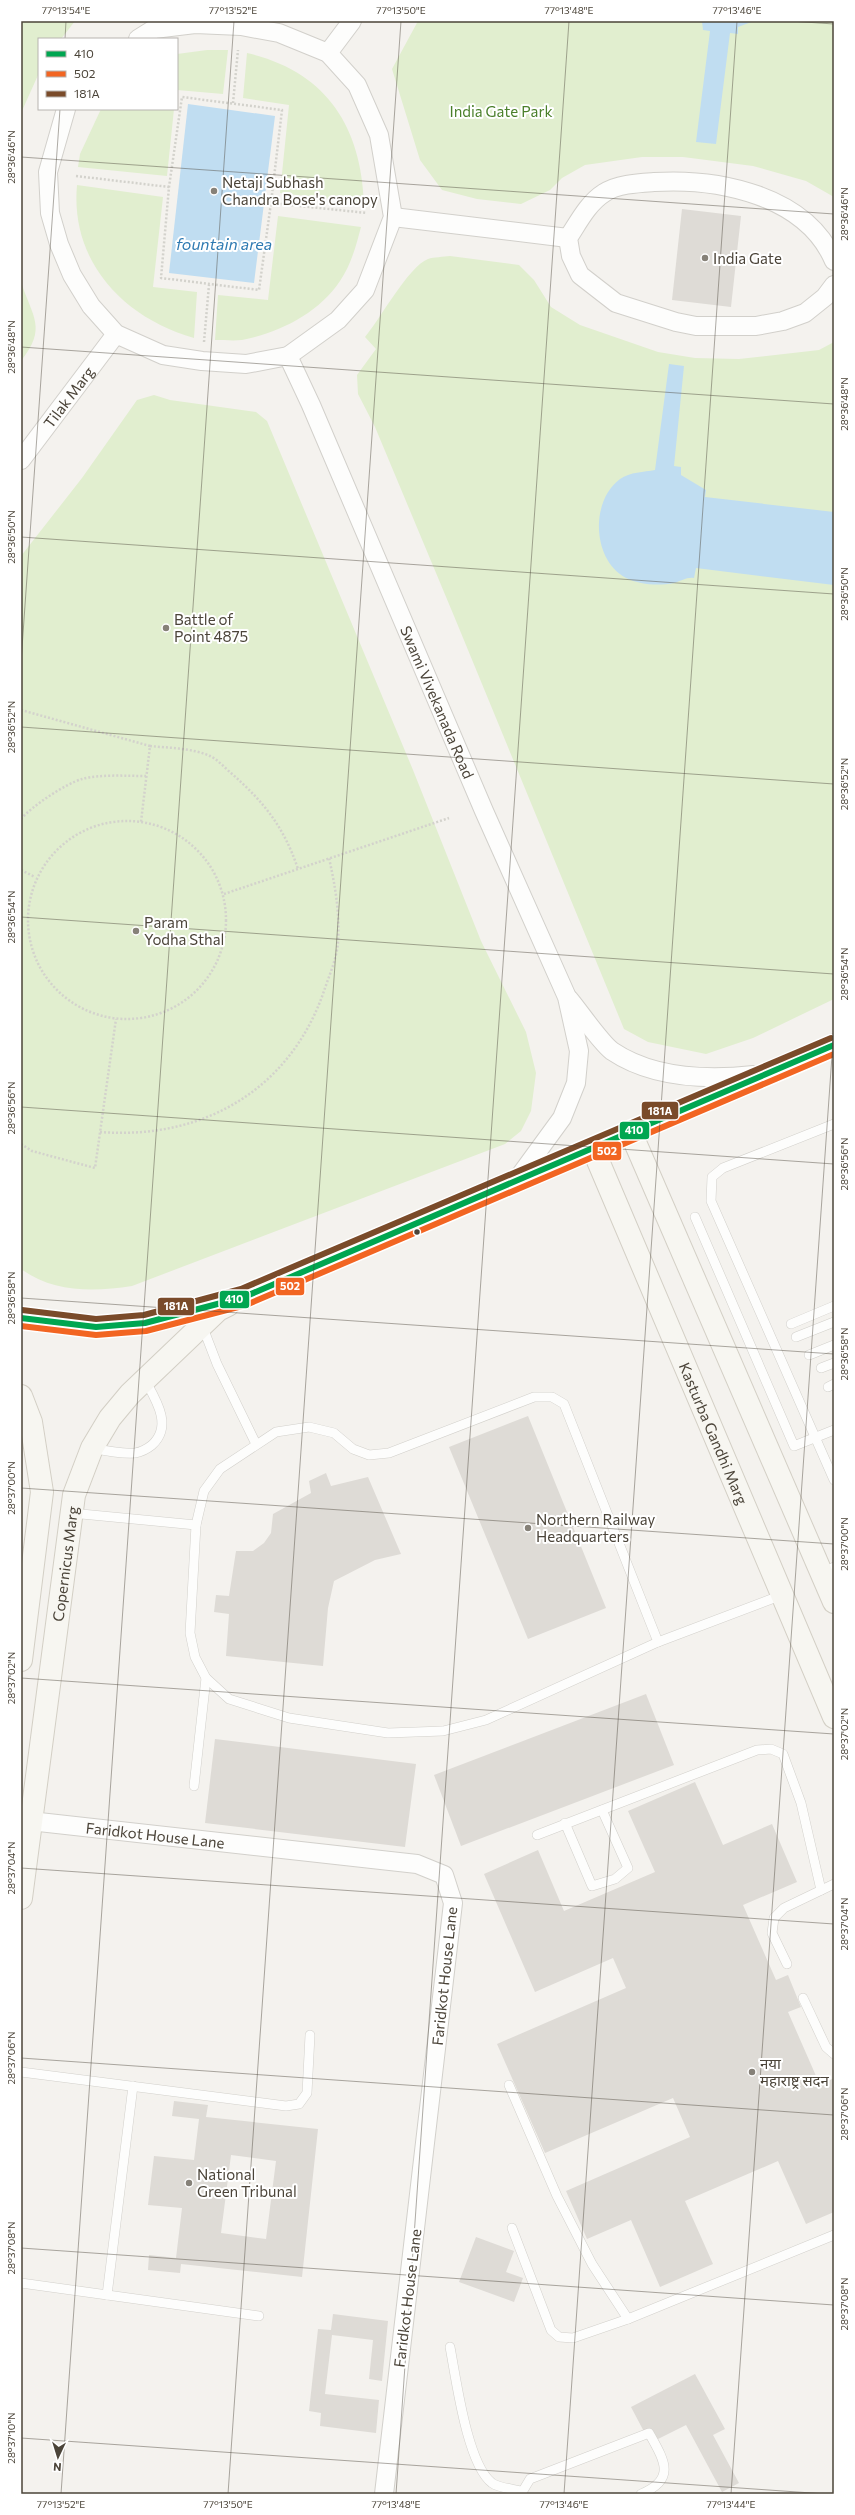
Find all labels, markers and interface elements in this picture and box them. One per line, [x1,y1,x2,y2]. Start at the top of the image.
text: 77°13'54"E [42,4,90,16]
text: 77°13'52"E [209,4,257,16]
text: 77°13'50"E [376,4,426,16]
text: 77°13'48"E [544,4,594,16]
text: 77°13'46"E [712,4,762,16]
legend [38,38,178,110]
text: 410 [74,46,94,60]
text: 502 [74,66,96,80]
text: 181A [74,86,100,100]
park label: India Gate Park [449,102,553,120]
text: 28°36'46"N [5,130,17,184]
place label: Netaji Subhash Chandra Bose's canopy [222,173,378,208]
marker: Netaji Subhash Chandra Bose's canopy [209,186,219,196]
text: 28°36'46"N [838,187,850,241]
water label: fountain area [176,234,272,253]
place label: India Gate [713,249,782,267]
marker: India Gate [700,253,710,263]
text: 28°36'48"N [5,320,17,374]
street label: Tilak Marg [40,363,98,431]
text: 28°36'48"N [838,377,850,431]
text: 28°36'50"N [5,510,17,564]
text: 28°36'50"N [838,567,850,621]
place label: Battle of Point 4875 [174,610,248,645]
marker: Battle of Point 4875 [161,623,171,633]
street label: Swami Vivekanada Road [397,623,478,781]
text: 28°36'52"N [5,701,17,753]
text: 28°36'52"N [838,758,850,810]
text: 28°36'54"N [5,890,17,944]
place label: Param Yodha Sthal [144,913,224,948]
marker: Param Yodha Sthal [131,926,141,936]
text: 28°36'54"N [838,947,850,1001]
text: 28°36'56"N [5,1081,17,1135]
line badge: 181A [641,1101,679,1120]
text: 181A [648,1104,672,1117]
line badge: 410 [619,1121,650,1140]
text: 410 [625,1123,643,1136]
text: 28°36'56"N [838,1137,850,1191]
line badge: 502 [592,1141,622,1161]
text: 502 [597,1144,617,1157]
unlabelled marker [412,1227,422,1237]
text: 28°36'58"N [5,1271,17,1325]
line badge: 502 [275,1277,305,1296]
text: 502 [280,1279,300,1292]
line badge: 410 [219,1290,250,1309]
text: 410 [225,1292,243,1305]
line badge: 181A [157,1297,195,1316]
text: 181A [164,1299,188,1312]
text: 28°36'58"N [838,1327,850,1381]
street label: Kasturba Gandhi Marg [676,1360,752,1507]
text: 28°37'00"N [5,1461,17,1515]
street label: Copernicus Marg [48,1505,81,1623]
place label: Northern Railway Headquarters [536,1510,655,1545]
text: 28°37'00"N [838,1517,850,1571]
marker: Northern Railway Headquarters [523,1523,533,1533]
text: 28°37'02"N [5,1652,17,1704]
text: 28°37'02"N [838,1708,850,1760]
street label: Faridkot House Lane [85,1818,226,1852]
text: 28°37'04"N [5,1841,17,1895]
text: 28°37'04"N [838,1897,850,1951]
street label: Faridkot House Lane [428,1906,460,2046]
text: 28°37'06"N [5,2031,17,2085]
place label: नया महाराष्ट्र सदन [760,2054,830,2090]
marker: नया महाराष्ट्र सदन [747,2067,757,2077]
text: 28°37'06"N [838,2087,850,2141]
place label: National Green Tribunal [197,2165,297,2200]
marker: National Green Tribunal [184,2178,194,2188]
text: 28°37'08"N [5,2221,17,2275]
street label: Faridkot House Lane [390,2228,424,2368]
text: 28°37'08"N [838,2277,850,2331]
text: 28°37'10"N [5,2412,17,2464]
north arrow [38,2437,78,2477]
text: N [53,2461,62,2474]
text: 77°13'52"E [37,2498,85,2510]
text: 77°13'50"E [203,2498,253,2510]
text: 77°13'48"E [371,2498,421,2510]
text: 77°13'46"E [539,2498,589,2510]
text: 77°13'44"E [707,2498,756,2510]

